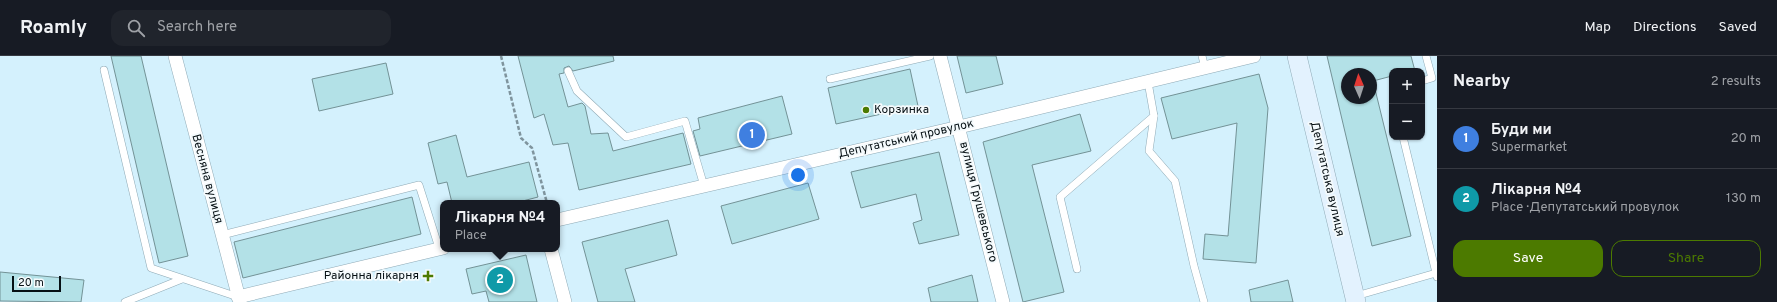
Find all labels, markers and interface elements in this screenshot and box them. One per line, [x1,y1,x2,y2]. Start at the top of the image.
search box [111,10,391,46]
text: Roamly [20,16,87,40]
icon: search [125,17,147,39]
text: Search here [157,18,237,37]
text: Map [1585,19,1611,36]
text: Directions [1633,19,1697,36]
text: Saved [1719,19,1757,36]
north arrow [1341,68,1377,104]
map controls [1389,68,1425,140]
button: + [1389,68,1425,104]
text: Nearby [1453,71,1510,93]
text: 2 results [1711,74,1761,90]
place label: Корзинка [874,102,929,118]
button: − [1389,104,1425,140]
marker: Корзинка [861,105,871,115]
street label: Депутатський провулок [837,116,975,162]
pin: 1 [739,120,765,150]
street label: Депутатська вулиця [1306,120,1348,238]
text: Буди ми [1491,121,1552,140]
text: 1 [1463,131,1469,147]
text: 20 m [1731,131,1761,147]
street label: Весняна вулиця [187,132,227,226]
street label: вулиця Грушевського [955,140,1001,264]
text: Supermarket [1491,140,1567,156]
your location [788,165,808,185]
text: Лікарня №4 [1491,181,1582,200]
text: 2 [1462,191,1470,207]
text: 130 m [1726,191,1761,207]
popup [440,200,560,252]
text: Place · Депутатський провулок [1491,200,1679,216]
text: Лікарня №4 [455,209,545,228]
text: Place [455,228,487,244]
button: Save [1453,240,1603,277]
button: Share [1611,240,1761,277]
pin: 2 [487,265,513,295]
place label: Районна лікарня [324,268,419,284]
marker: Районна лікарня [422,270,434,282]
scale bar [12,274,61,293]
text: 20 m [18,276,44,290]

